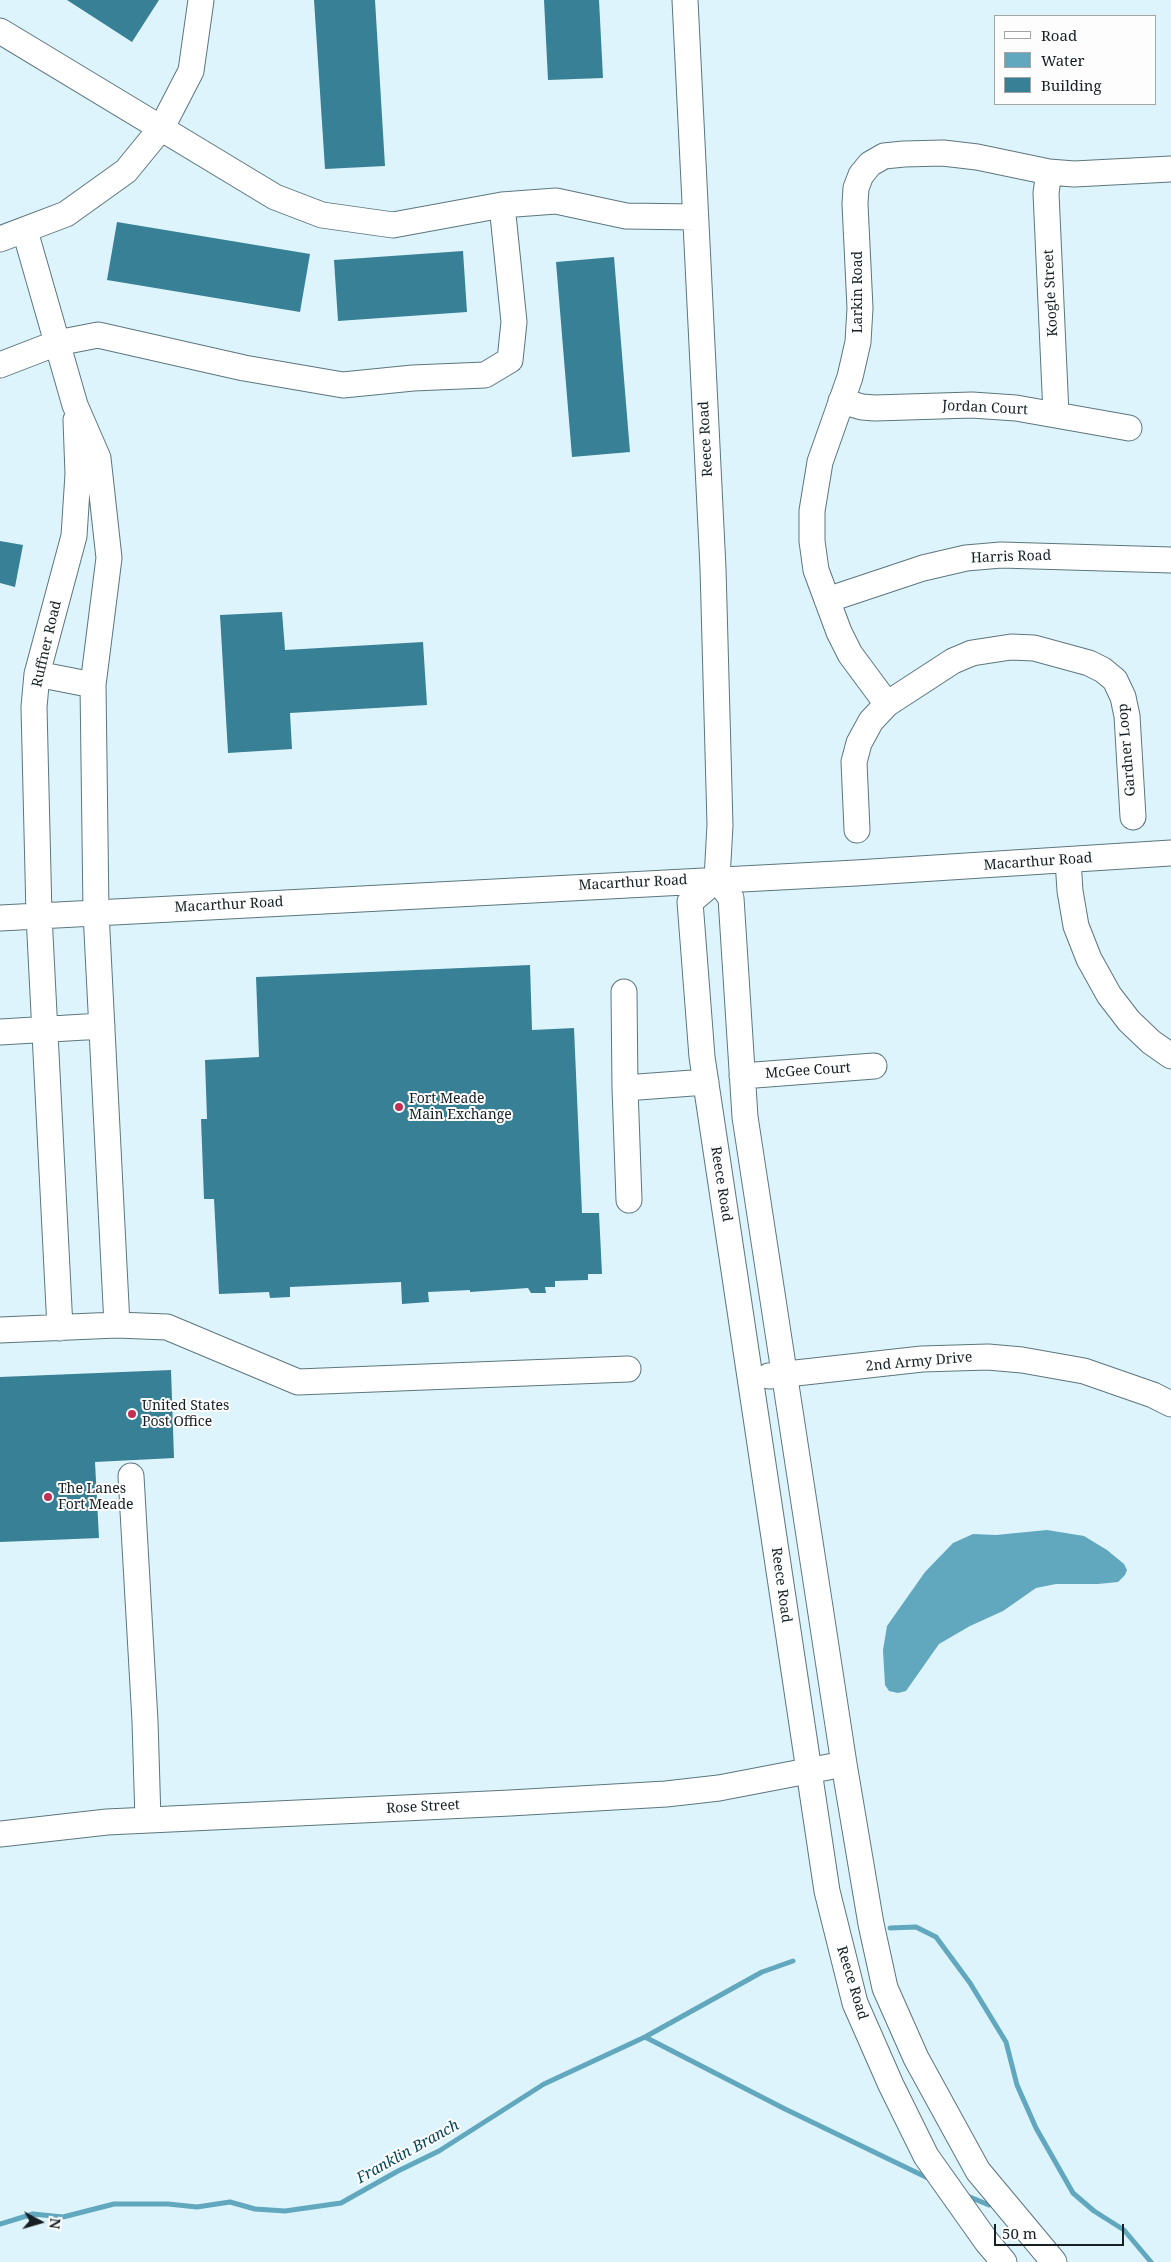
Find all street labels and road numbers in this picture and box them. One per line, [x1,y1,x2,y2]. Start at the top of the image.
street label: Koogle Street [1040,249,1062,337]
street label: Larkin Road [850,251,866,333]
street label: Jordan Court [942,397,1028,419]
street label: Reece Road [696,401,716,477]
street label: Harris Road [971,547,1051,567]
street label: Ruffner Road [29,599,65,689]
street label: Gardner Loop [1115,703,1139,797]
street label: Macarthur Road [983,850,1093,874]
street label: Macarthur Road [578,872,688,894]
street label: Macarthur Road [174,894,284,916]
street label: McGee Court [765,1060,851,1082]
street label: Reece Road [707,1145,735,1223]
street label: 2nd Army Drive [865,1349,973,1375]
street label: Reece Road [767,1546,795,1624]
street label: Rose Street [386,1797,460,1817]
street label: Reece Road [833,1944,871,2022]

